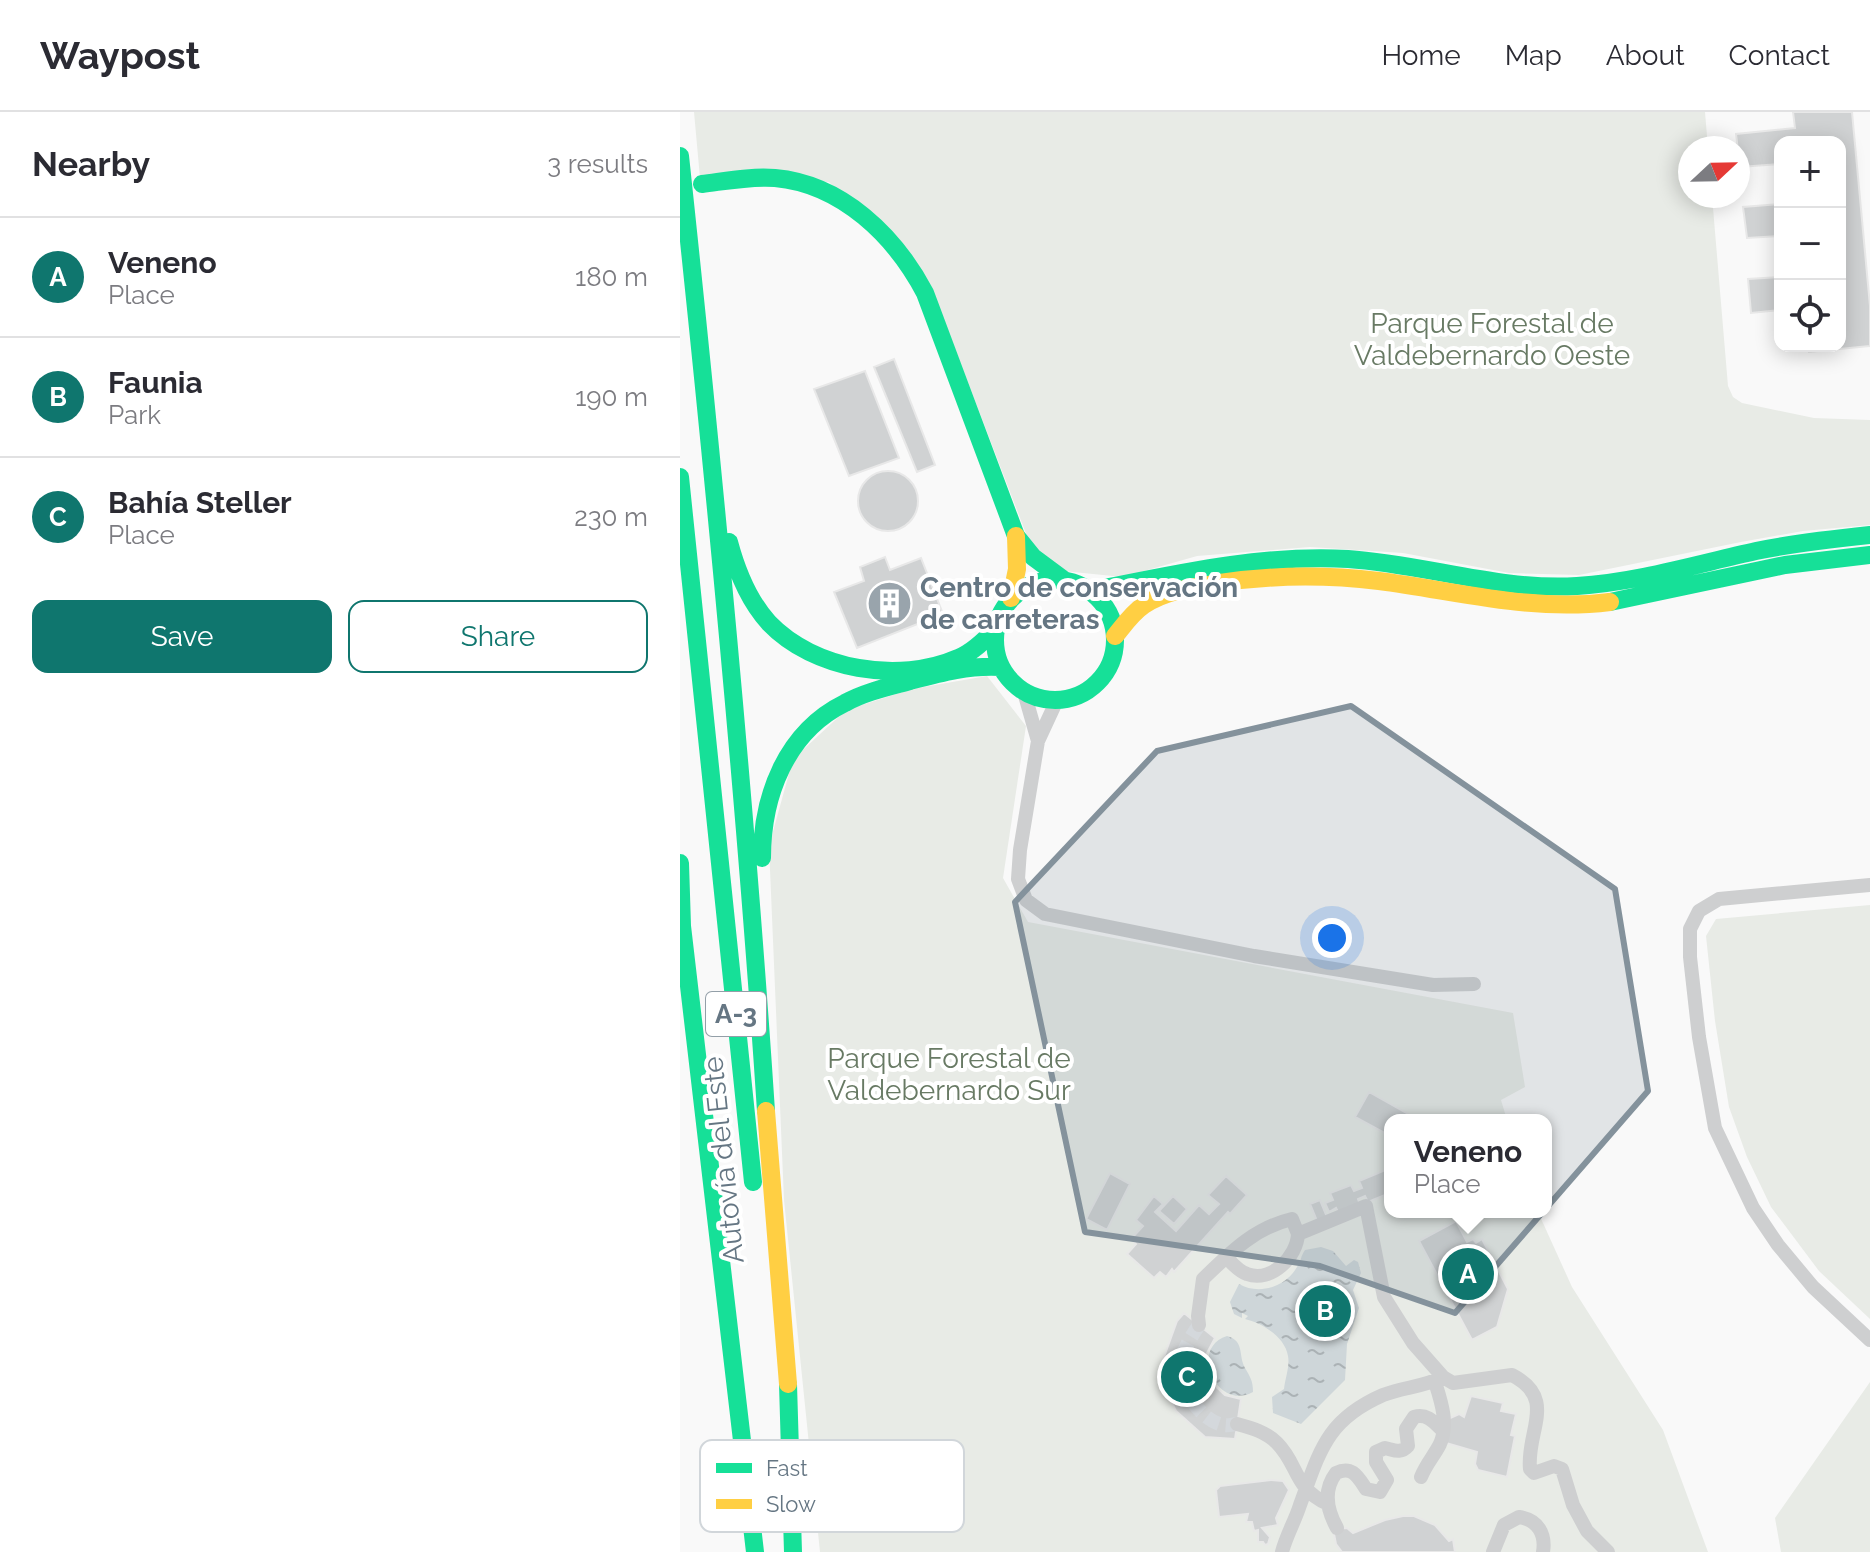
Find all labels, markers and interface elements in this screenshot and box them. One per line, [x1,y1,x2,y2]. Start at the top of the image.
text: Waypost [40,33,200,78]
text: Home [1381,39,1461,72]
text: Map [1505,39,1562,72]
text: About [1606,39,1685,72]
text: Contact [1729,39,1830,72]
north arrow [1678,136,1750,208]
map controls [1774,136,1846,352]
button: + [1774,136,1846,208]
text: Nearby [32,144,150,184]
text: 3 results [547,149,648,179]
button: − [1774,208,1846,280]
text: Veneno [108,245,217,280]
text: A [49,262,67,292]
text: 180 m [575,262,648,292]
text: Place [108,280,175,310]
button: locate [1774,280,1846,352]
park label: Parque Forestal de Valdebernardo Oeste [1354,307,1630,372]
text: Faunia [108,365,203,400]
text: B [49,382,67,412]
text: 190 m [575,382,648,412]
text: Park [108,400,161,430]
text: Bahía Steller [108,485,292,520]
text: C [49,502,67,532]
text: 230 m [574,502,648,532]
text: Place [108,520,175,550]
place label: Centro de conservación de carreteras [920,571,1238,636]
building icon: Centro de conservación de carreteras [865,579,913,627]
button: Save [32,600,332,673]
button: Share [348,600,648,673]
your location [1312,918,1352,958]
road number: A-3 [706,992,766,1036]
park label: Parque Forestal de Valdebernardo Sur [827,1042,1071,1107]
street label: Autovía del Este [696,1055,751,1265]
popup [1384,1114,1552,1218]
text: Veneno [1414,1134,1522,1169]
text: Place [1414,1169,1481,1199]
pin: A [1442,1244,1494,1304]
pin: B [1299,1281,1351,1341]
pin: C [1161,1347,1213,1407]
legend [700,1440,964,1532]
text: Fast [766,1455,808,1481]
text: Slow [766,1491,816,1517]

